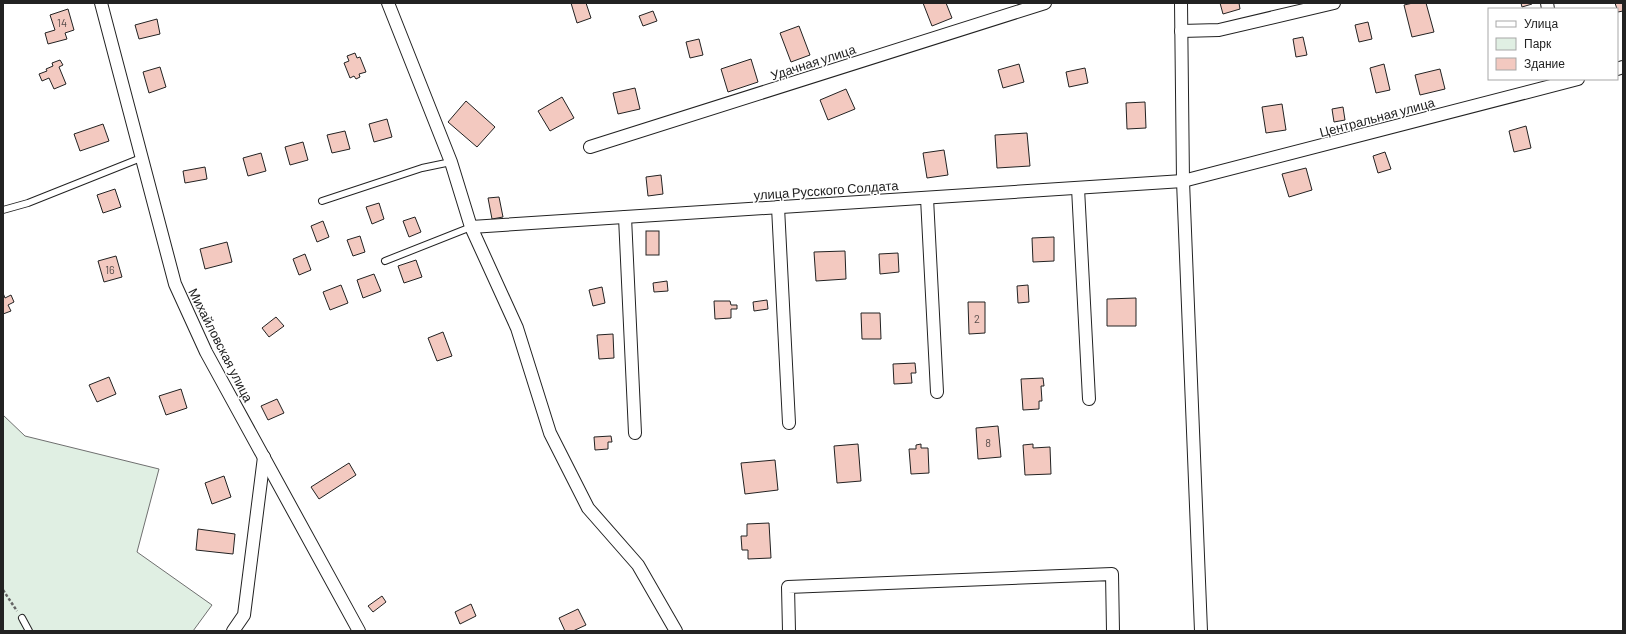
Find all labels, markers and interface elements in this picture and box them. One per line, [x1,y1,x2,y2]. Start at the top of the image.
legend [1488,8,1618,80]
house number: 14 [57,16,67,29]
text: Улица [1524,16,1558,31]
text: Парк [1524,36,1552,51]
street label: Удачная улица [769,41,858,83]
text: Здание [1524,56,1565,71]
street label: Центральная улица [1318,94,1437,140]
street label: улица Русского Солдата [753,177,900,203]
house number: 16 [105,263,115,276]
street label: Михайловская улица [185,285,257,405]
house number: 2 [974,312,980,325]
house number: 8 [985,436,991,449]

